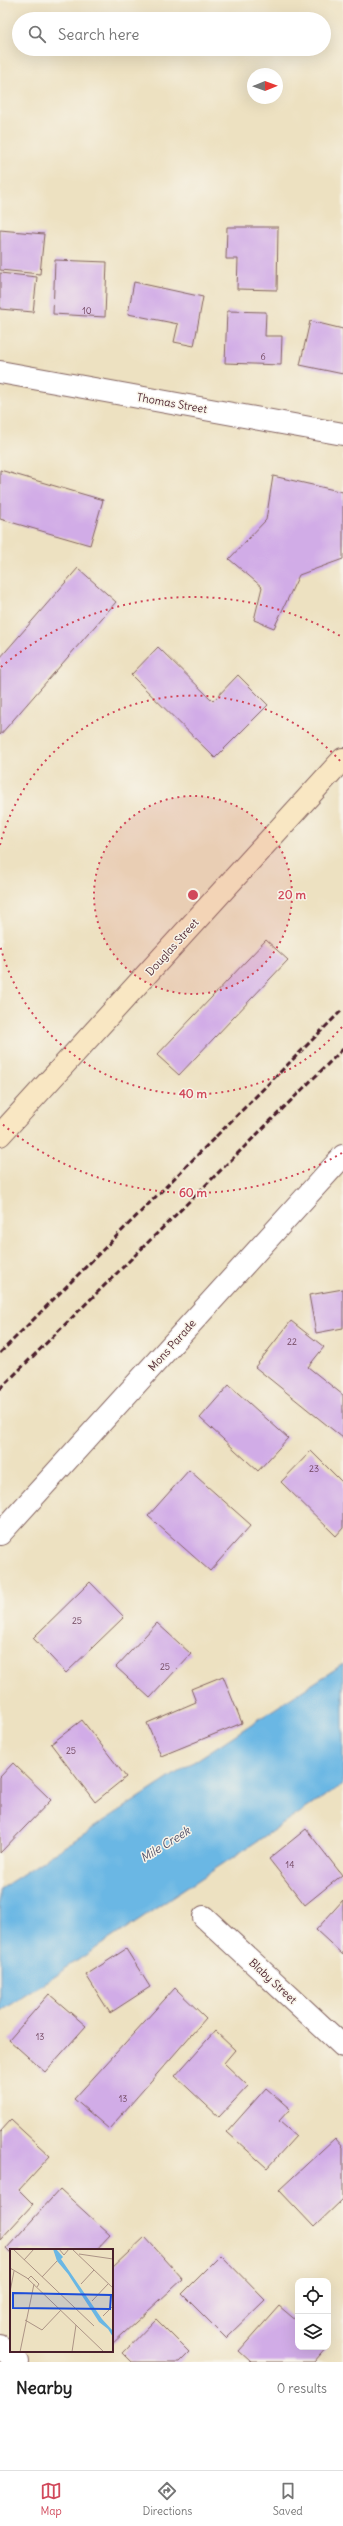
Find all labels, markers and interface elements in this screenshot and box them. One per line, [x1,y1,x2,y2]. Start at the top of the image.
search box [12,12,331,56]
icon: search [26,23,48,45]
text: Search here [58,25,139,44]
north arrow [247,68,283,104]
house number: 10 [82,305,92,316]
house number: 6 [260,351,266,362]
street label: Thomas Street [136,390,209,416]
text: 20 m [278,887,306,902]
centre of rings [186,888,200,902]
street label: Douglas Street [143,915,202,979]
text: 40 m [179,1086,208,1101]
text: 60 m [179,1185,208,1200]
street label: Mons Parade [145,1316,199,1374]
house number: 22 [287,1336,297,1347]
house number: 23 [309,1463,319,1474]
house number: 25 [72,1615,82,1626]
house number: 25 [160,1661,170,1672]
house number: 25 [66,1745,76,1756]
water label: Mile Creek [137,1822,193,1865]
house number: 14 [286,1859,294,1870]
street label: Blaby Street [246,1955,300,2007]
house number: 13 [36,2031,44,2042]
house number: 13 [119,2093,127,2104]
inset map [10,2249,113,2352]
map controls [295,2278,331,2350]
button: locate [295,2278,331,2314]
button: layers [295,2314,331,2350]
text: Nearby [16,2377,72,2399]
text: 0 results [277,2380,327,2397]
tab: Map [40,2480,62,2518]
tab: Directions [143,2480,192,2518]
tab: Saved [273,2480,303,2518]

